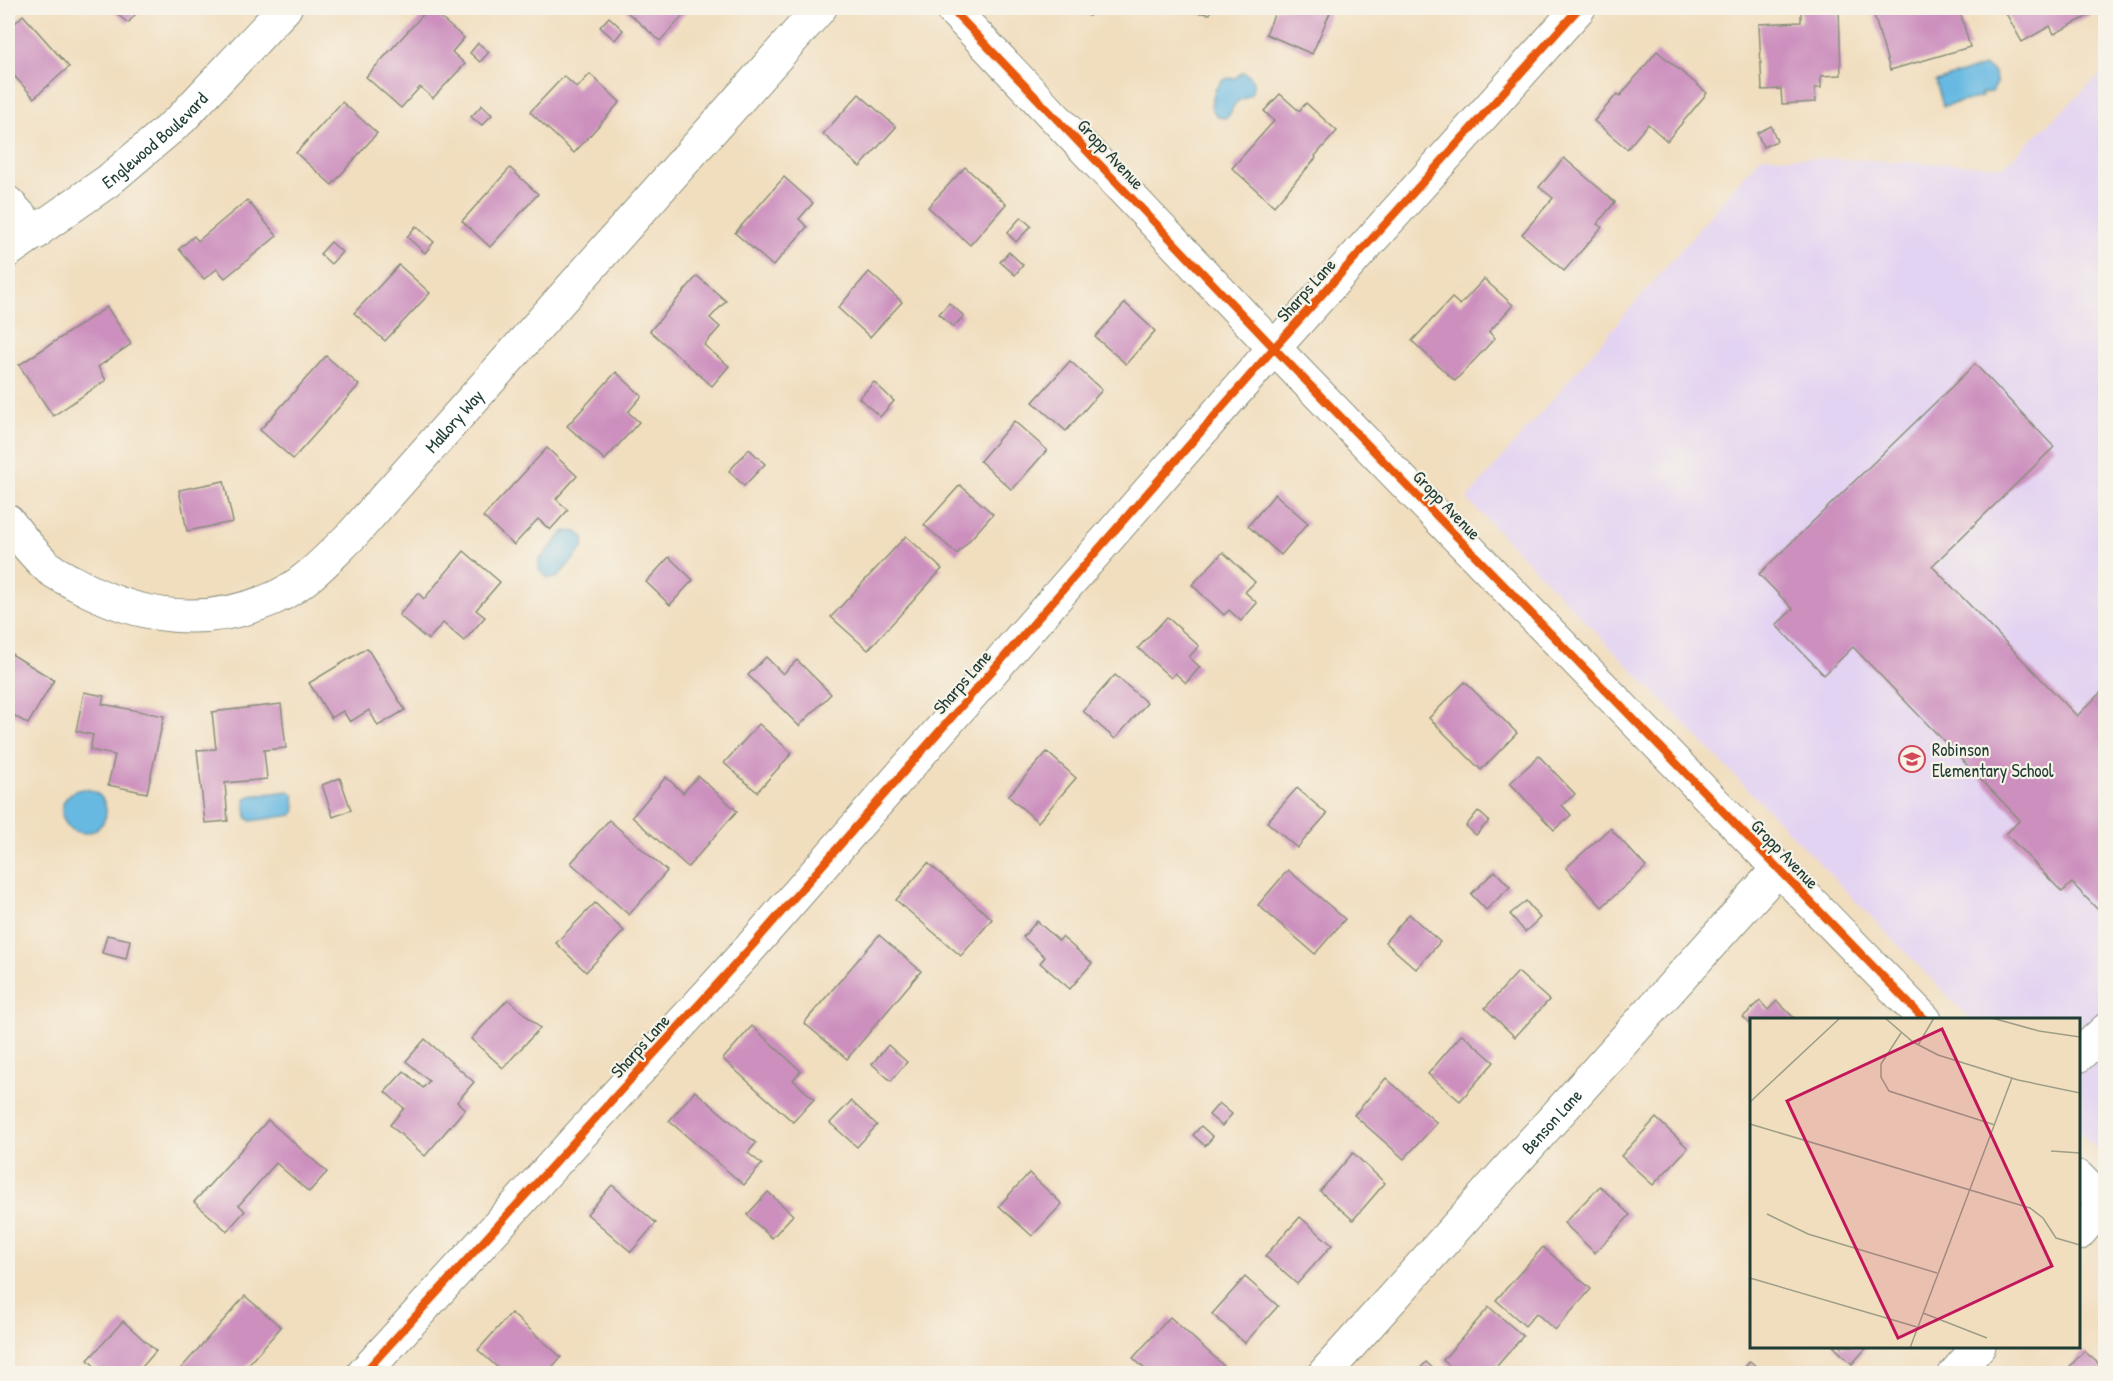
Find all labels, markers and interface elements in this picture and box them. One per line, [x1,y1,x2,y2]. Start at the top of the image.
street label: Englewood Boulevard [97,86,213,194]
street label: Gropp Avenue [1072,113,1150,195]
street label: Sharps Lane [1271,253,1341,327]
street label: Mallory Way [419,383,489,458]
street label: Gropp Avenue [1407,465,1487,545]
street label: Sharps Lane [927,645,997,719]
place label: Robinson Elementary School [1932,737,2054,783]
school or university icon: Robinson Elementary School [1897,744,1927,774]
street label: Gropp Avenue [1745,814,1825,894]
street label: Sharps Lane [605,1009,675,1083]
inset map [1750,1018,2080,1348]
street label: Benson Lane [1515,1083,1587,1159]

